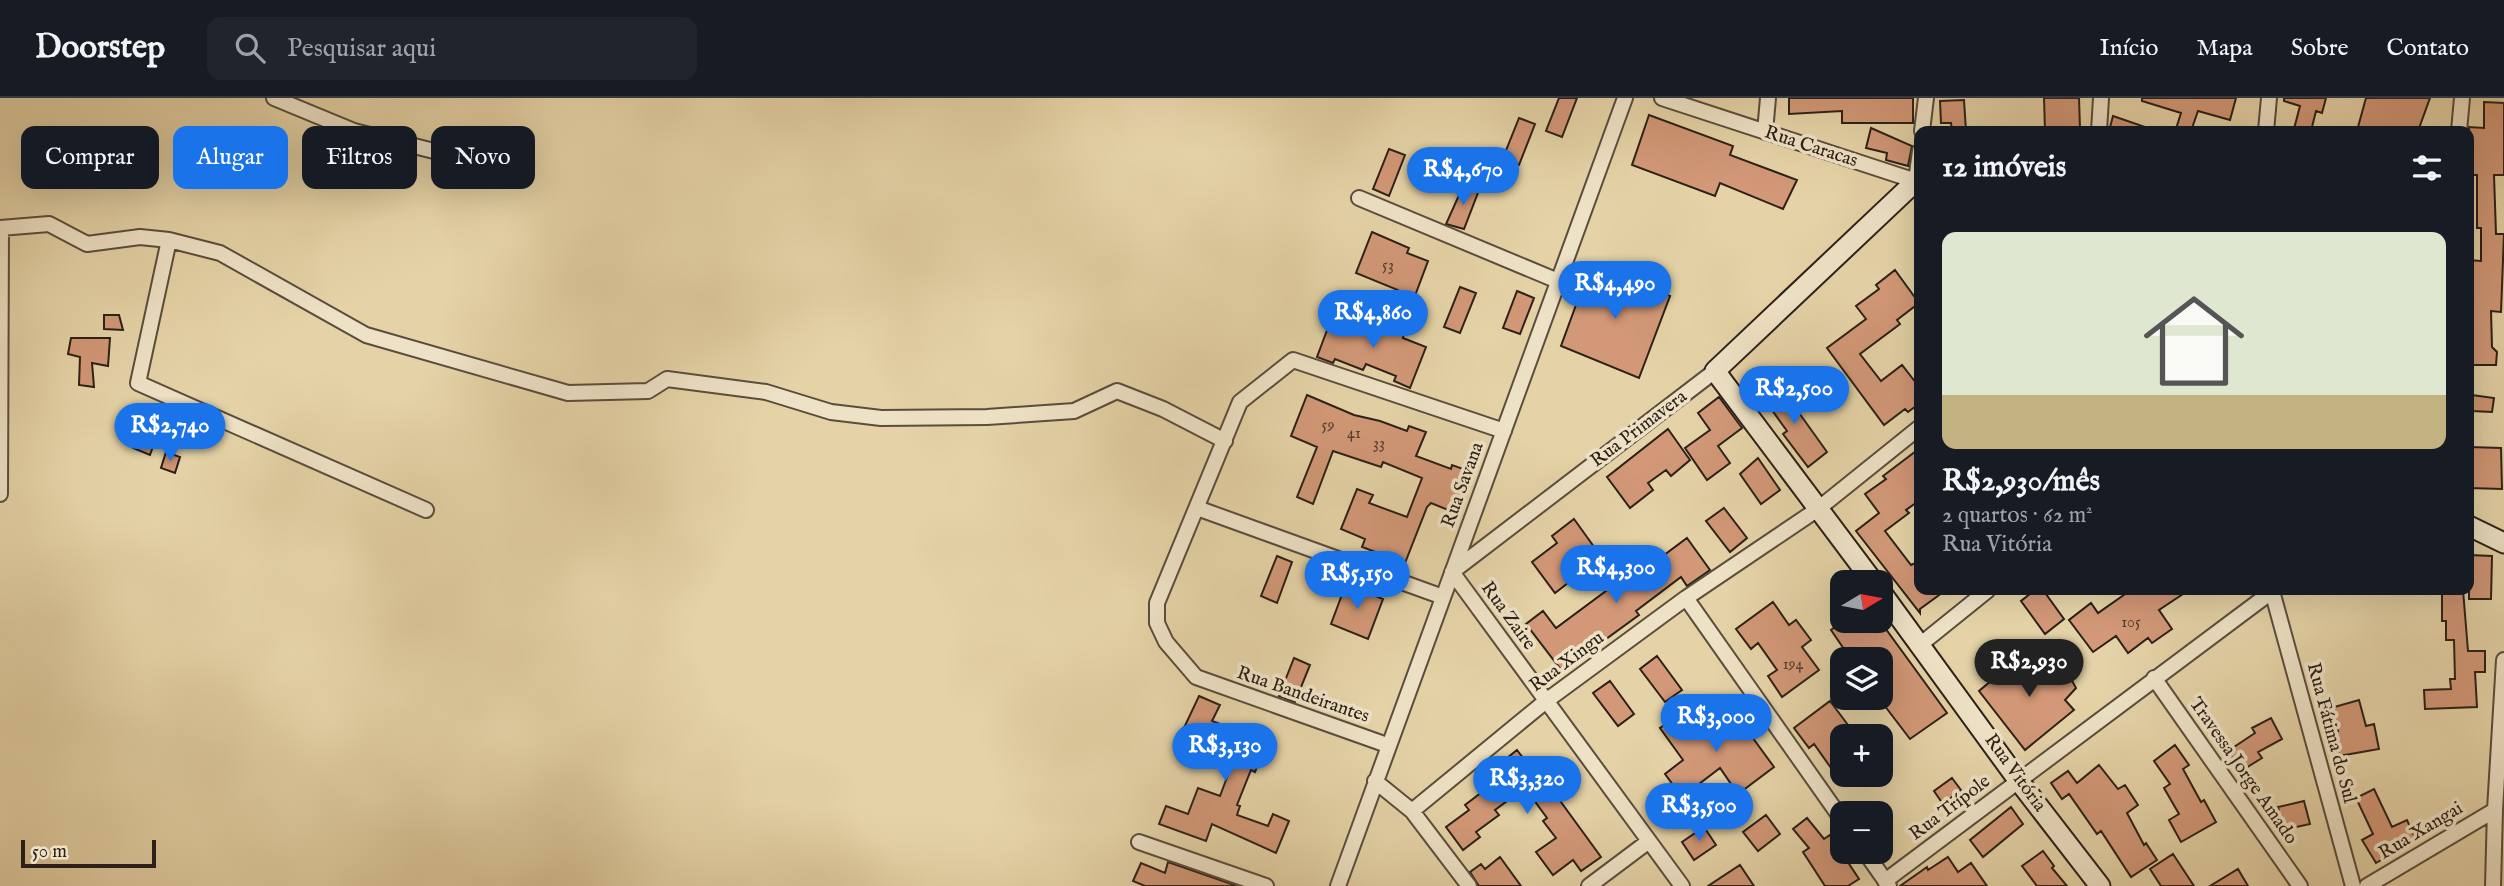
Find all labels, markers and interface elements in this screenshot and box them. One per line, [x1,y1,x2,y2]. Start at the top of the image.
search box [207,17,697,80]
text: Doorstep [35,27,165,69]
icon: search [231,29,269,67]
text: Pesquisar aqui [287,32,436,65]
text: Início [2099,33,2158,64]
text: Mapa [2196,33,2253,64]
text: Sobre [2291,33,2349,64]
text: Contato [2387,33,2469,64]
street label: Rua Caracas [1761,121,1861,173]
chip: Comprar [21,126,159,189]
chip: Alugar [173,126,288,189]
chip: Filtros [302,126,417,189]
chip: Novo [431,126,535,189]
pin: R$4,670 [1398,148,1528,207]
text: 12 imóveis [1942,149,2066,187]
icon: filters [2408,149,2446,187]
text: R$4,670 [1423,155,1503,184]
house number: 53 [1382,256,1394,276]
pin: R$4,490 [1550,262,1680,321]
text: R$4,490 [1574,269,1656,298]
icon: home [2131,278,2257,404]
pin: R$4,860 [1308,290,1438,350]
text: R$4,860 [1334,298,1412,327]
pin: R$2,500 [1729,366,1859,426]
text: R$2,500 [1755,374,1833,403]
street label: Rua Primavera [1586,384,1693,473]
pin: R$2,740 [105,404,235,463]
text: R$2,740 [130,411,210,440]
house number: 59 [1322,416,1334,436]
house number: 41 [1347,424,1361,444]
house number: 33 [1373,434,1385,454]
street label: Rua Savana [1436,438,1490,531]
text: R$2,930/mês [1942,463,2100,501]
text: 2 quartos · 62 m² [1942,501,2093,530]
text: Rua Vitória [1942,530,2052,559]
pin: R$4,300 [1551,546,1681,605]
pin: R$5,150 [1292,552,1422,611]
text: R$4,300 [1576,553,1656,582]
text: R$5,150 [1321,559,1393,588]
north arrow [1830,570,1894,634]
map controls [1830,570,1893,864]
street label: Rua Zaire [1475,577,1541,655]
house number: 105 [2121,613,2141,633]
street label: Rua Xingu [1525,626,1609,698]
pin: R$2,930 [1964,640,2094,699]
button: layers [1830,647,1893,710]
text: R$2,930 [1991,647,2067,676]
house number: 194 [1783,655,1804,675]
street label: Rua Fátima do Sul [2301,660,2361,807]
street label: Rua Bandeirantes [1234,661,1372,729]
street label: Travessa Jorge Amado [2183,693,2303,849]
pin: R$3,000 [1651,694,1781,754]
text: R$3,000 [1677,702,1755,731]
pin: R$3,130 [1160,724,1290,783]
button: + [1830,724,1893,787]
street label: Rua Vitória [1979,729,2052,817]
text: R$3,130 [1188,731,1262,760]
pin: R$3,320 [1462,756,1592,816]
text: R$3,320 [1489,764,1565,793]
street label: Rua Trípole [1905,770,1995,846]
pin: R$3,500 [1634,784,1764,843]
text: R$3,500 [1661,791,1737,820]
street label: Rua Xangai [2375,797,2467,865]
button: − [1830,801,1893,864]
scale bar [21,837,156,869]
text: 50 m [32,840,67,864]

